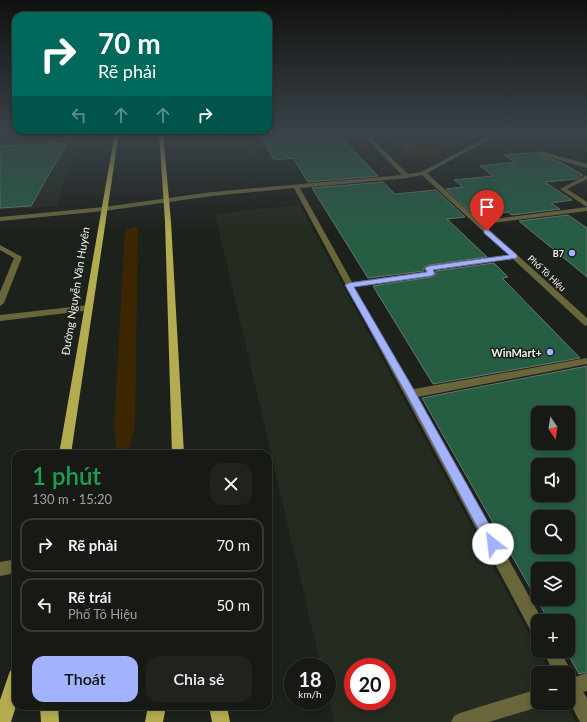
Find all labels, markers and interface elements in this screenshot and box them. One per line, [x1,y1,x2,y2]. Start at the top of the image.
text: 70 m [98,26,161,60]
icon: right [32,28,84,80]
text: Rẽ phải [98,60,156,82]
icon: left [68,104,90,126]
icon: ahead [110,104,132,126]
icon: ahead [152,104,174,126]
icon: right [194,104,216,126]
pin [470,190,504,231]
icon: arrive [476,196,498,218]
street label: Đường Nguyễn Văn Huyên [58,226,92,356]
place label: B7 [553,248,564,259]
marker: B7 [567,248,577,258]
street label: Phố Tô Hiệu [526,253,568,293]
place label: WinMart+ [491,346,542,359]
marker: WinMart+ [545,347,555,357]
north arrow [531,406,575,450]
map controls [531,406,575,710]
button: sound [531,458,575,502]
text: 1 phút [32,461,101,490]
button: close [210,463,252,505]
text: 130 m · 15:20 [32,491,112,507]
button: search [531,510,575,554]
position arrow [472,523,514,565]
icon: right [34,534,56,556]
text: Rẽ phải [68,536,117,554]
text: 70 m [216,536,250,554]
button: layers [531,562,575,606]
text: Rẽ trái [68,588,111,606]
icon: left [34,594,56,616]
text: 50 m [216,596,250,614]
text: Phố Tô Hiệu [68,606,137,622]
button: + [531,614,575,658]
button: Thoát [32,656,138,702]
button: Chia sẻ [146,656,252,702]
speed limit sign: 20 [344,658,396,710]
button: − [531,666,575,710]
text: 18 [298,667,322,691]
text: km/h [298,688,322,700]

